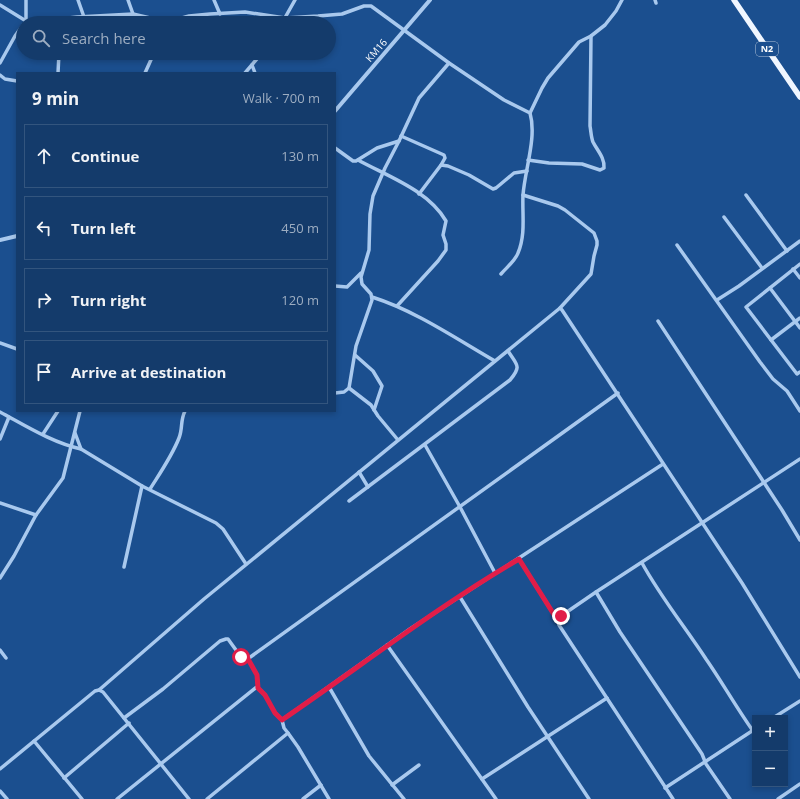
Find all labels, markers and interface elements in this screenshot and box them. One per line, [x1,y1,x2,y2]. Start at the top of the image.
search box [16,16,336,60]
icon: search [30,27,52,49]
text: Search here [62,28,146,48]
street label: KM16 [362,35,390,65]
road number: N2 [756,42,778,56]
text: 9 min [32,87,79,110]
text: Walk · 700 m [243,89,320,107]
icon: ahead [33,145,55,167]
text: Continue [71,146,139,166]
text: 130 m [281,147,319,165]
icon: left [33,217,55,239]
text: Turn left [71,218,136,238]
text: 450 m [281,219,319,237]
icon: right [33,289,55,311]
text: Turn right [71,290,146,310]
text: 120 m [281,291,319,309]
icon: arrive [33,361,55,383]
text: Arrive at destination [71,362,226,382]
route end [552,607,570,625]
route start [232,648,250,666]
map controls [752,715,788,787]
button: + [752,715,788,751]
button: − [752,751,788,787]

